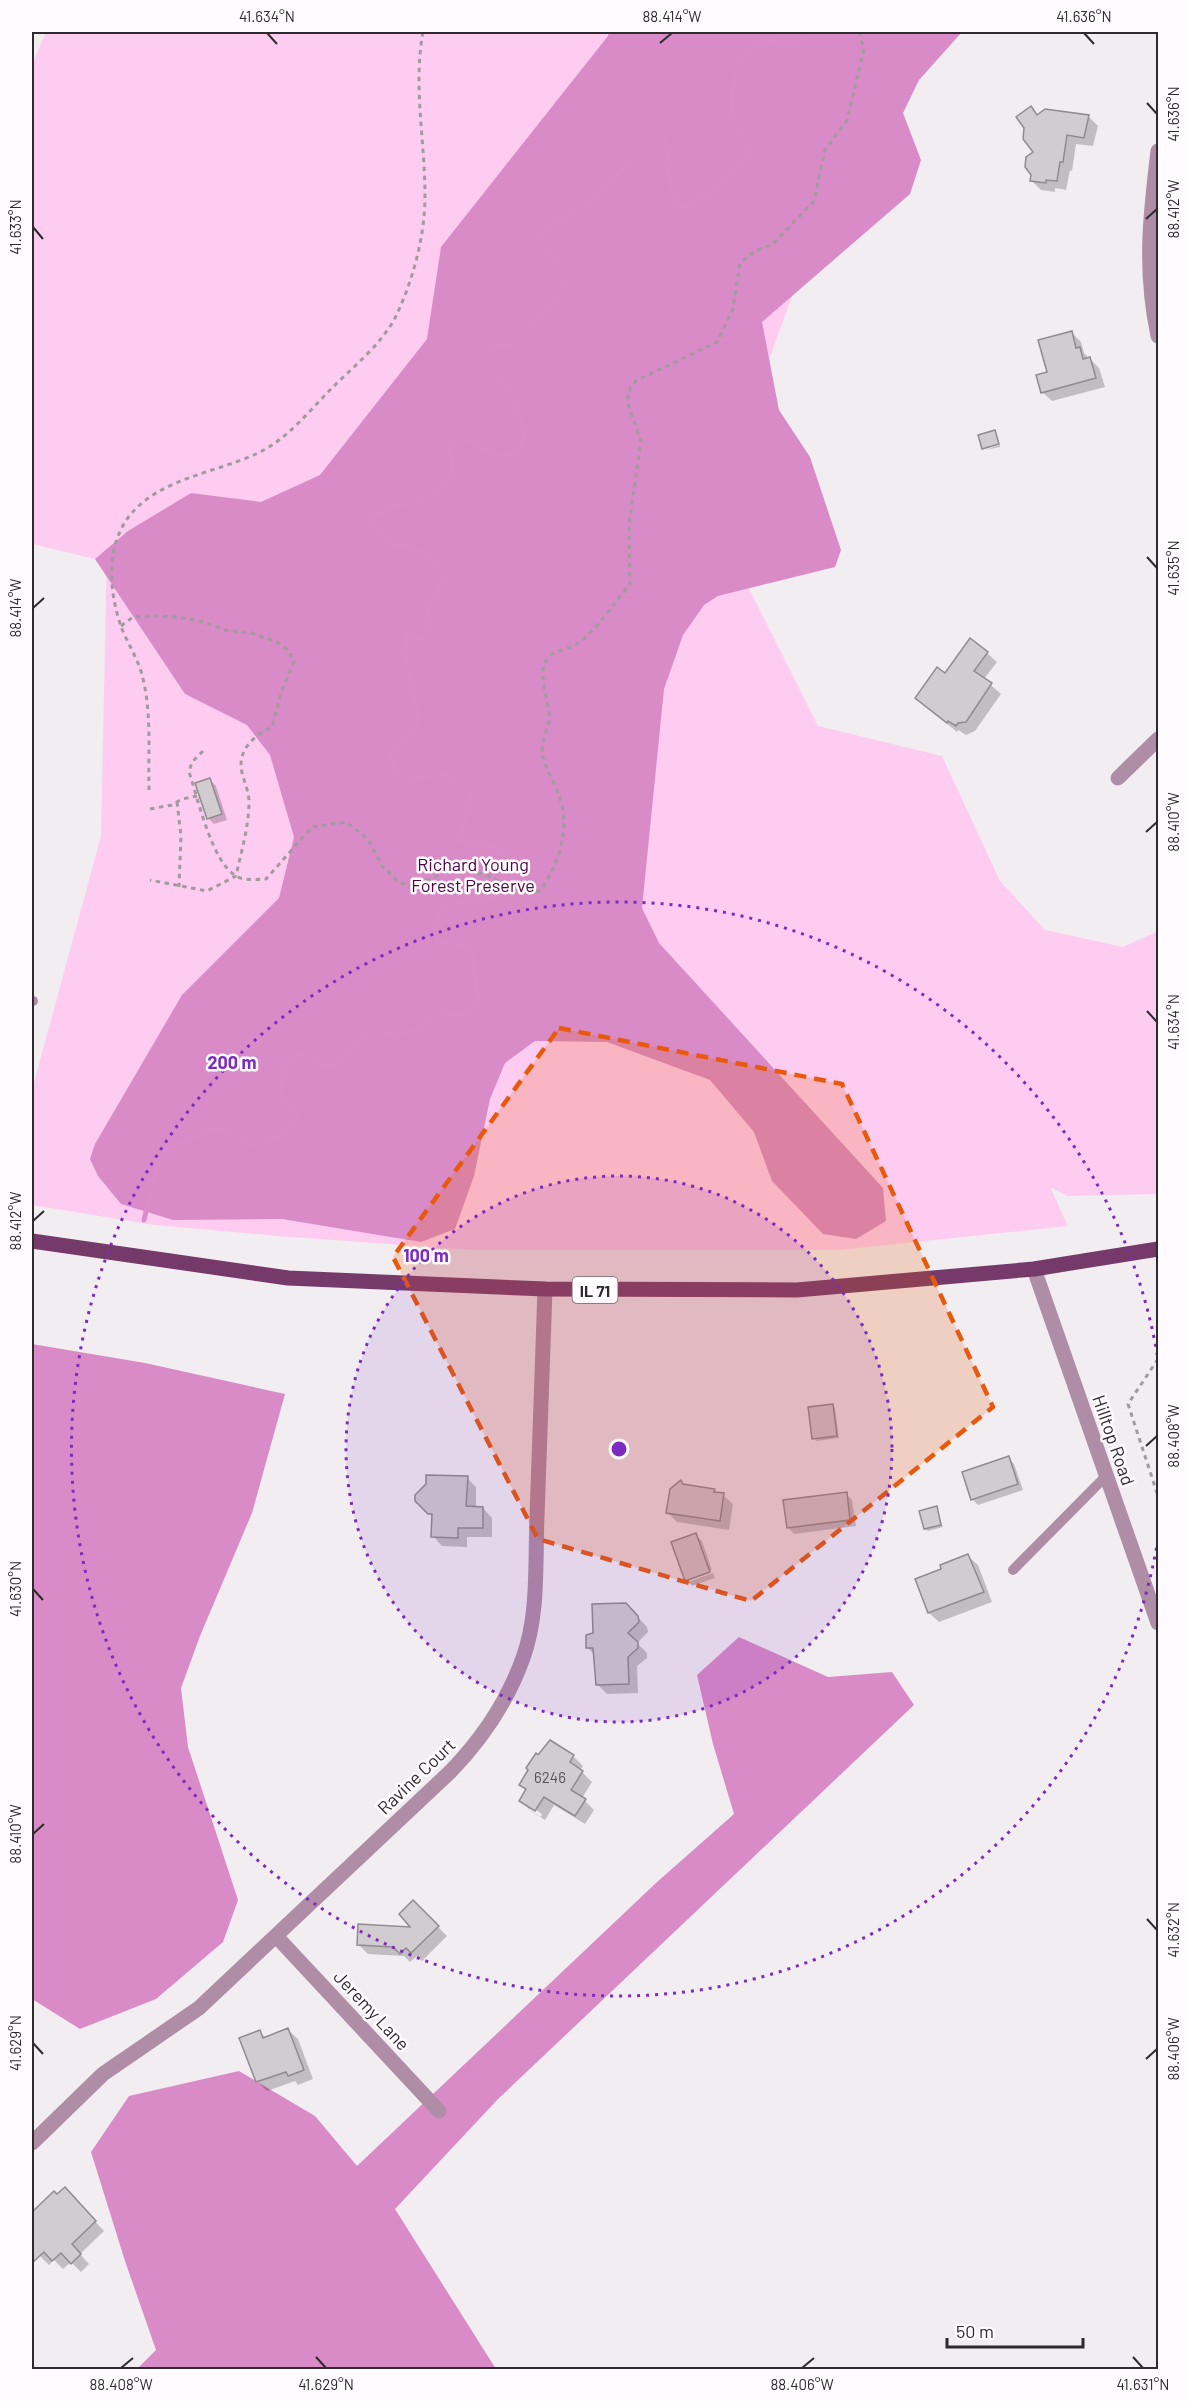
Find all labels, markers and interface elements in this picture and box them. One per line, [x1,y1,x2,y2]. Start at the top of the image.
text: 41.634°N [239,7,295,25]
text: 88.414°W [642,7,702,25]
text: 41.636°N [1056,7,1112,25]
text: 41.636°N [1164,86,1182,142]
text: 88.412°W [1164,180,1182,238]
text: 41.633°N [6,199,24,255]
text: 41.635°N [1164,540,1182,596]
text: 88.414°W [6,578,24,638]
text: 88.410°W [1164,792,1182,852]
park label: Richard Young Forest Preserve [411,853,535,896]
text: 41.634°N [1164,994,1182,1050]
text: 200 m [207,1051,257,1073]
text: 88.412°W [6,1192,24,1250]
text: 100 m [403,1244,449,1266]
road number: IL 71 [572,1277,618,1303]
street label: Hilltop Road [1088,1392,1140,1488]
text: 88.408°W [1164,1404,1182,1468]
centre of rings [609,1439,629,1459]
text: 41.630°N [6,1561,24,1617]
street label: Ravine Court [372,1733,460,1819]
house number: 6246 [534,1768,566,1786]
text: 88.410°W [6,1804,24,1864]
text: 41.632°N [1164,1902,1182,1958]
street label: Jeremy Lane [329,1965,415,2055]
text: 41.629°N [6,2015,24,2071]
text: 88.406°W [1164,2017,1182,2081]
scale bar [947,2311,1084,2349]
text: 50 m [956,2320,994,2342]
text: 88.408°W [89,2375,153,2393]
text: 41.629°N [298,2375,354,2393]
text: 88.406°W [770,2375,834,2393]
text: 41.631°N [1117,2375,1169,2393]

